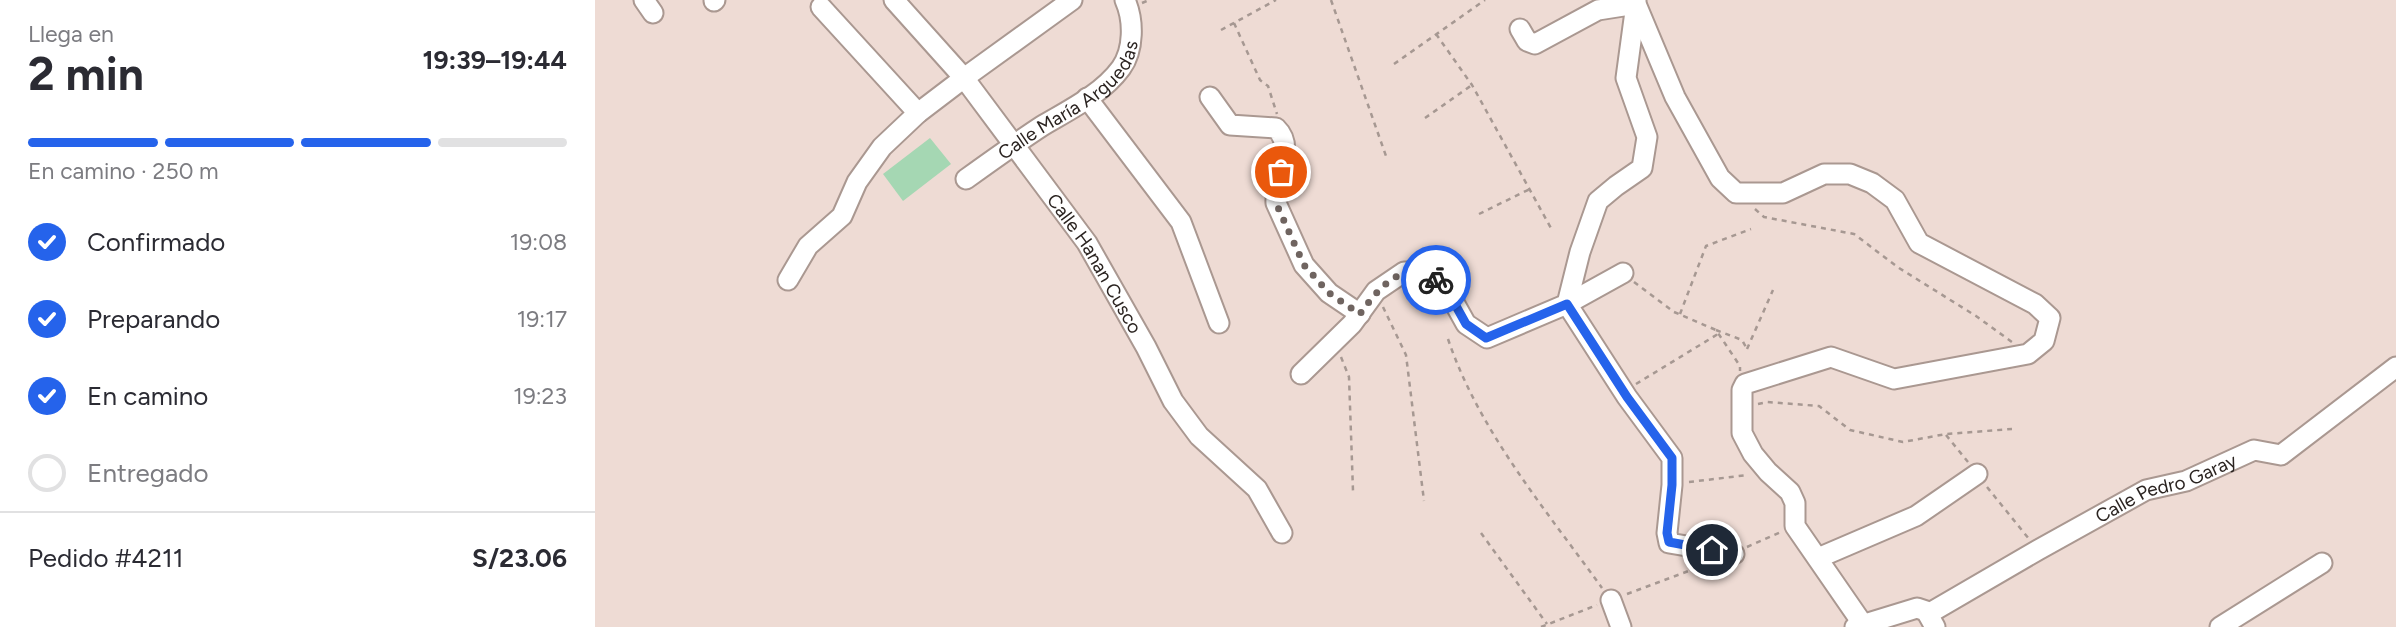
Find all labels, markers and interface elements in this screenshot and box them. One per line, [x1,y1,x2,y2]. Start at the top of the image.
text: Llega en [28,20,114,48]
street label: Calle María Arguedas [993,39,1143,165]
text: 19:39–19:44 [422,44,567,76]
text: 2 min [28,46,144,102]
pin [1251,142,1311,202]
icon: bag [1262,153,1300,191]
text: En camino · 250 m [28,157,219,185]
street label: Calle Hanan Cusco [1042,189,1147,338]
icon: check [28,223,66,261]
text: Confirmado [87,226,225,258]
text: 19:08 [510,228,567,256]
courier [1401,245,1471,315]
icon: bike [1417,261,1455,299]
icon: check [28,300,66,338]
text: Preparando [87,303,220,335]
text: 19:17 [517,305,567,333]
icon: check [28,377,66,415]
text: En camino [87,380,208,412]
text: 19:23 [513,382,567,410]
street label: Calle Pedro Garay [2091,449,2240,528]
text: Entregado [87,457,209,489]
pin [1682,520,1742,580]
icon: home [1693,531,1731,569]
text: Pedido #4211 [28,542,184,574]
text: S/23.06 [472,542,567,574]

